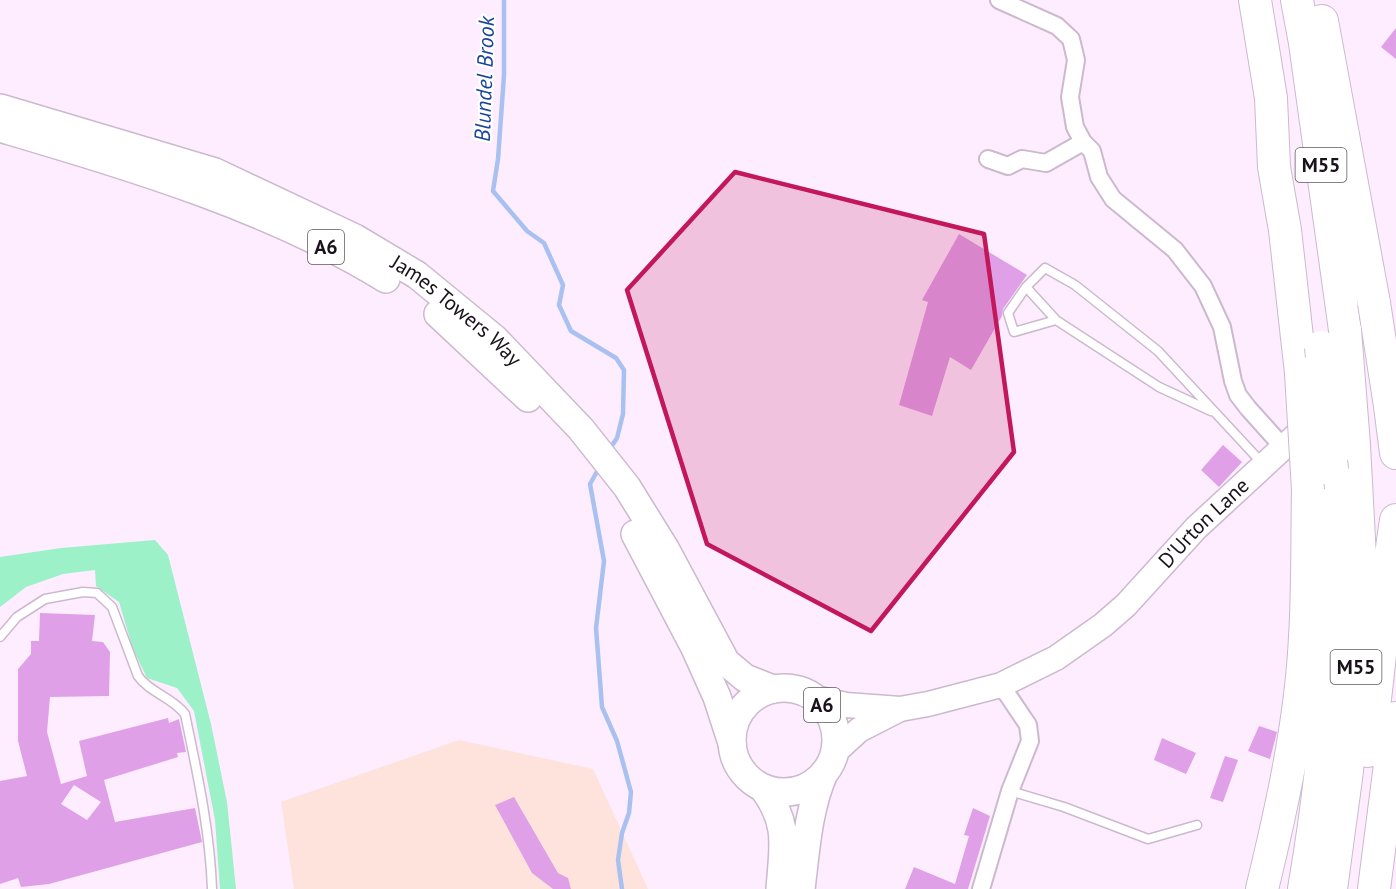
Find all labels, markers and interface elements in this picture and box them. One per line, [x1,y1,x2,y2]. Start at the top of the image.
water label: Blundel Brook [468,15,500,142]
road number: M55 [1296,148,1346,182]
road number: A6 [308,230,344,264]
street label: James Towers Way [385,248,528,372]
street label: D'Urton Lane [1152,472,1254,574]
road number: M55 [1330,650,1382,684]
road number: A6 [804,688,840,722]

